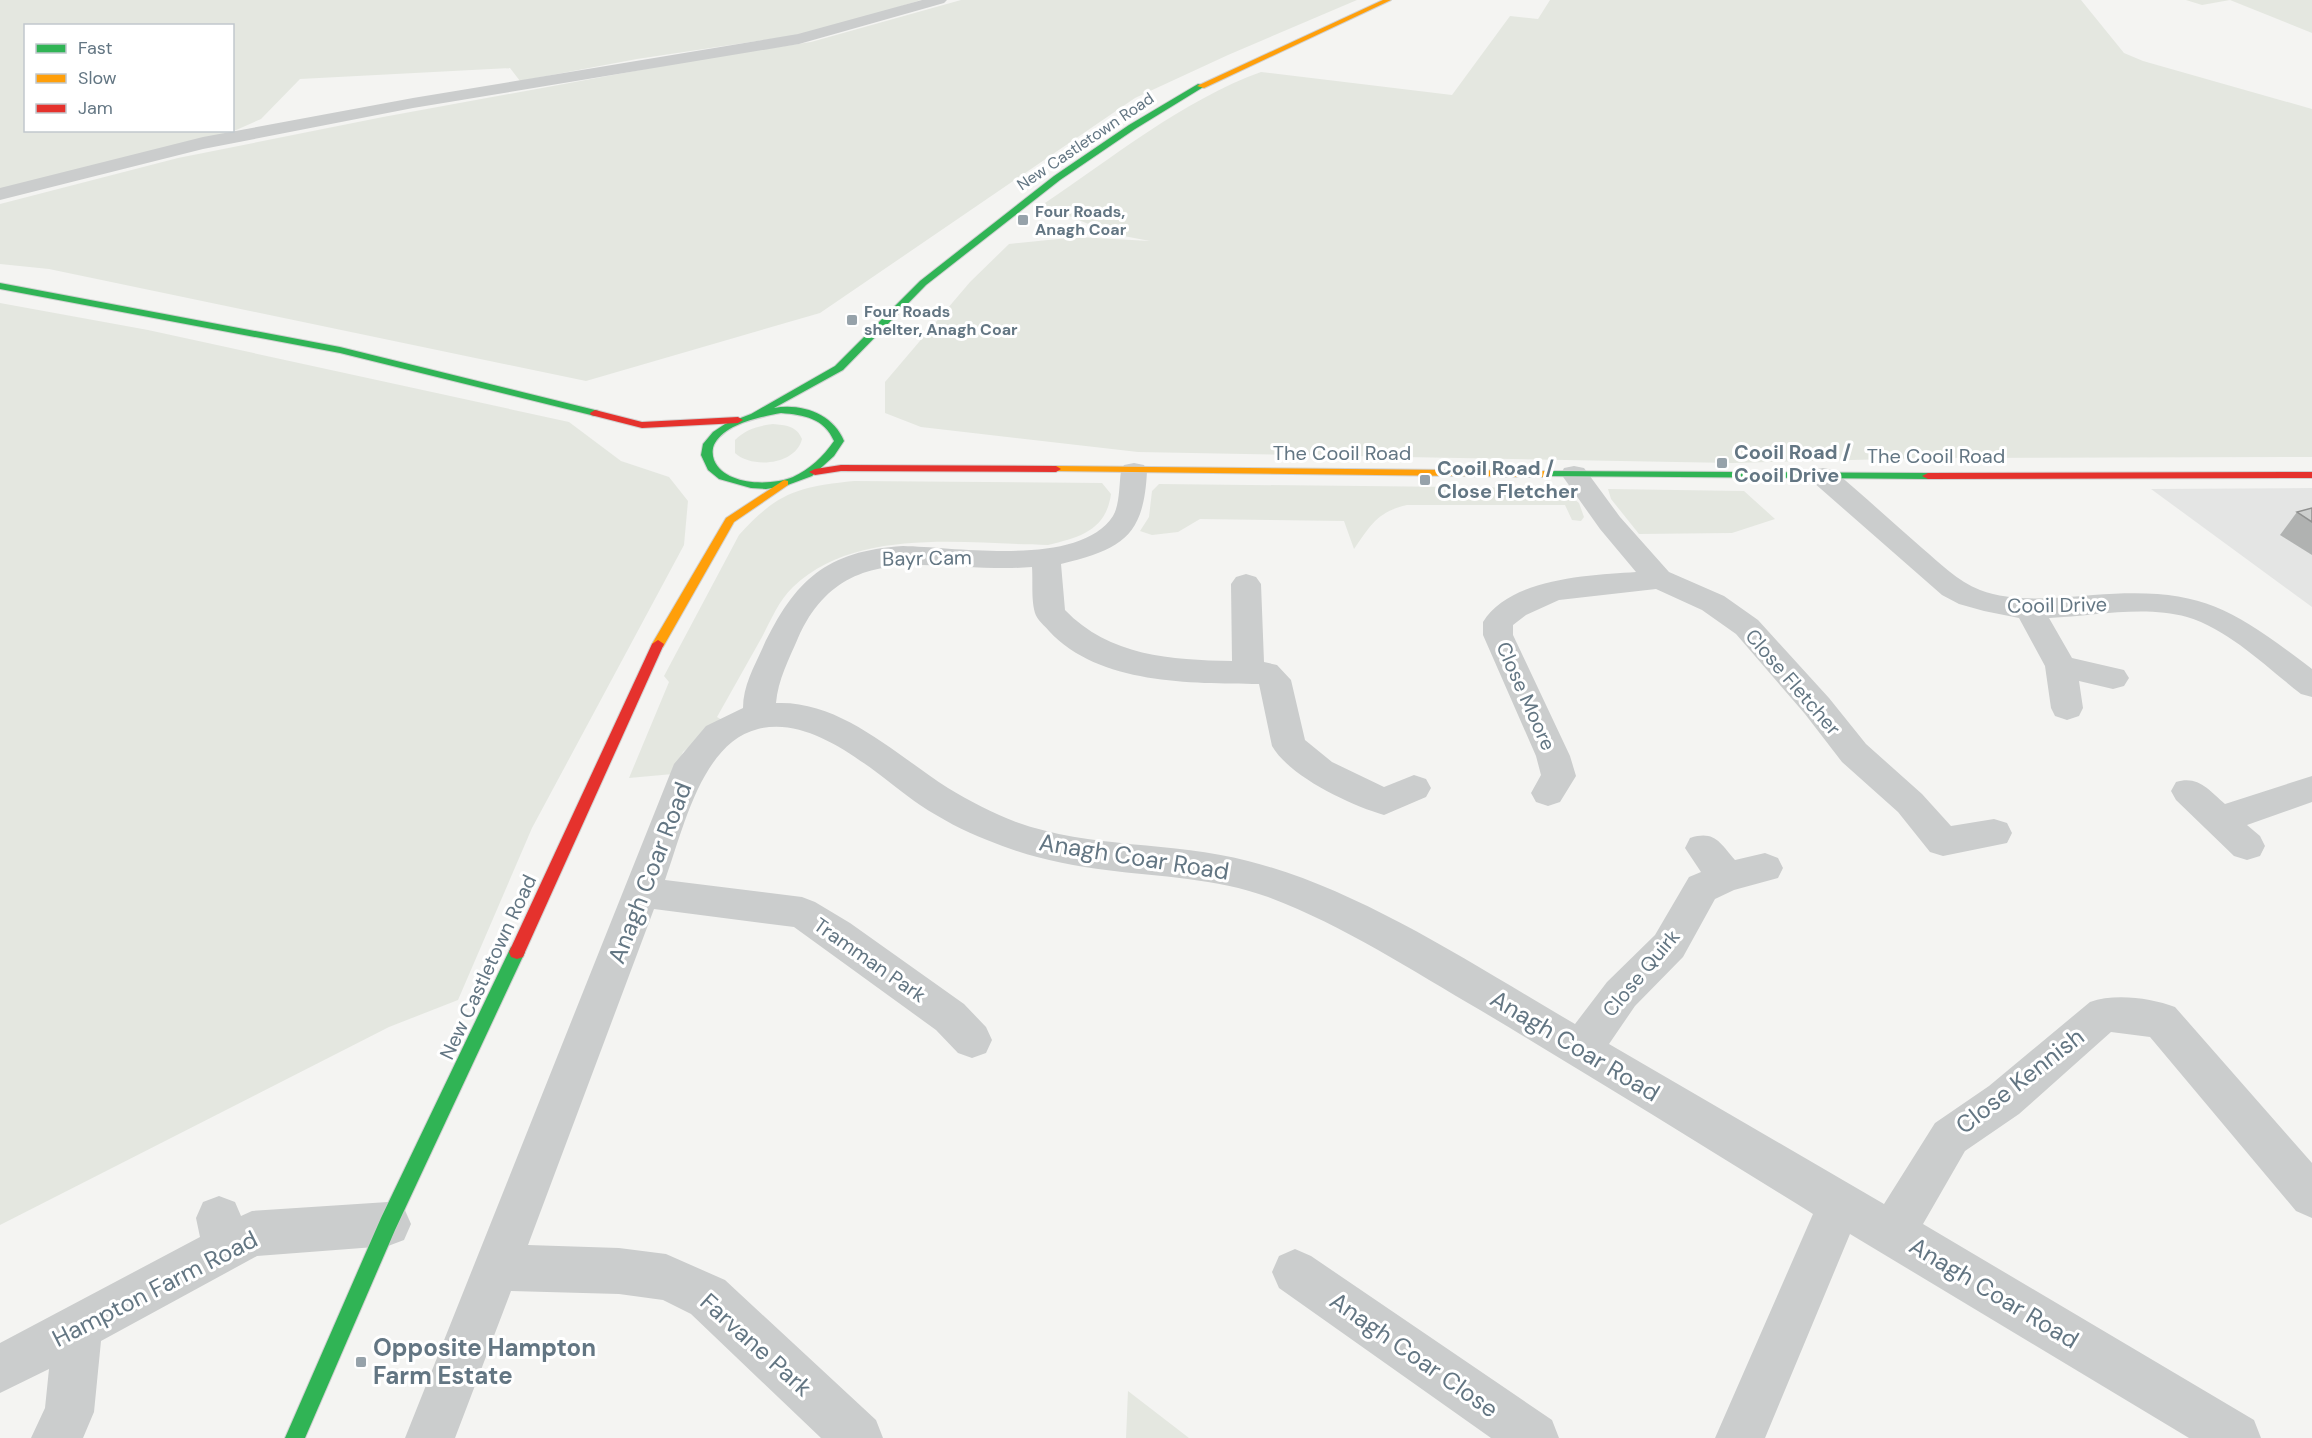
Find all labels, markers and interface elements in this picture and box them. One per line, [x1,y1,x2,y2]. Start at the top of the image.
legend [24,24,234,132]
text: Fast [78,36,113,60]
text: Slow [78,66,117,90]
street label: New Castletown Road [1013,88,1158,195]
text: Jam [78,96,113,120]
place label: Four Roads, Anagh Coar [1035,201,1127,240]
marker: Four Roads, Anagh Coar [1016,213,1030,227]
place label: Four Roads shelter, Anagh Coar [864,301,1018,340]
marker: Four Roads shelter, Anagh Coar [845,313,859,327]
place label: Cooil Road / Cooil Drive [1734,439,1851,488]
street label: The Cooil Road [1273,440,1411,466]
street label: The Cooil Road [1867,443,2005,469]
place label: Cooil Road / Close Fletcher [1437,455,1578,504]
marker: Cooil Road / Cooil Drive [1715,456,1729,470]
marker: Cooil Road / Close Fletcher [1418,473,1432,487]
street label: Bayr Cam [882,544,972,572]
street label: Cooil Drive [2007,591,2107,619]
street label: Close Fletcher [1740,623,1846,741]
street label: Close Moore [1490,638,1562,754]
street label: Anagh Coar Road [601,778,698,968]
street label: Anagh Coar Road [1037,826,1231,887]
street label: New Castletown Road [434,870,542,1064]
street label: Tramman Park [809,912,931,1008]
street label: Close Quirk [1597,924,1685,1022]
street label: Anagh Coar Road [1485,983,1666,1108]
street label: Close Kennish [1949,1021,2090,1140]
street label: Hampton Farm Road [47,1223,263,1354]
street label: Anagh Coar Road [1904,1230,2085,1355]
street label: Anagh Coar Close [1324,1285,1505,1424]
street label: Farvane Park [694,1286,819,1403]
place label: Opposite Hampton Farm Estate [373,1332,596,1391]
marker: Opposite Hampton Farm Estate [354,1355,368,1369]

